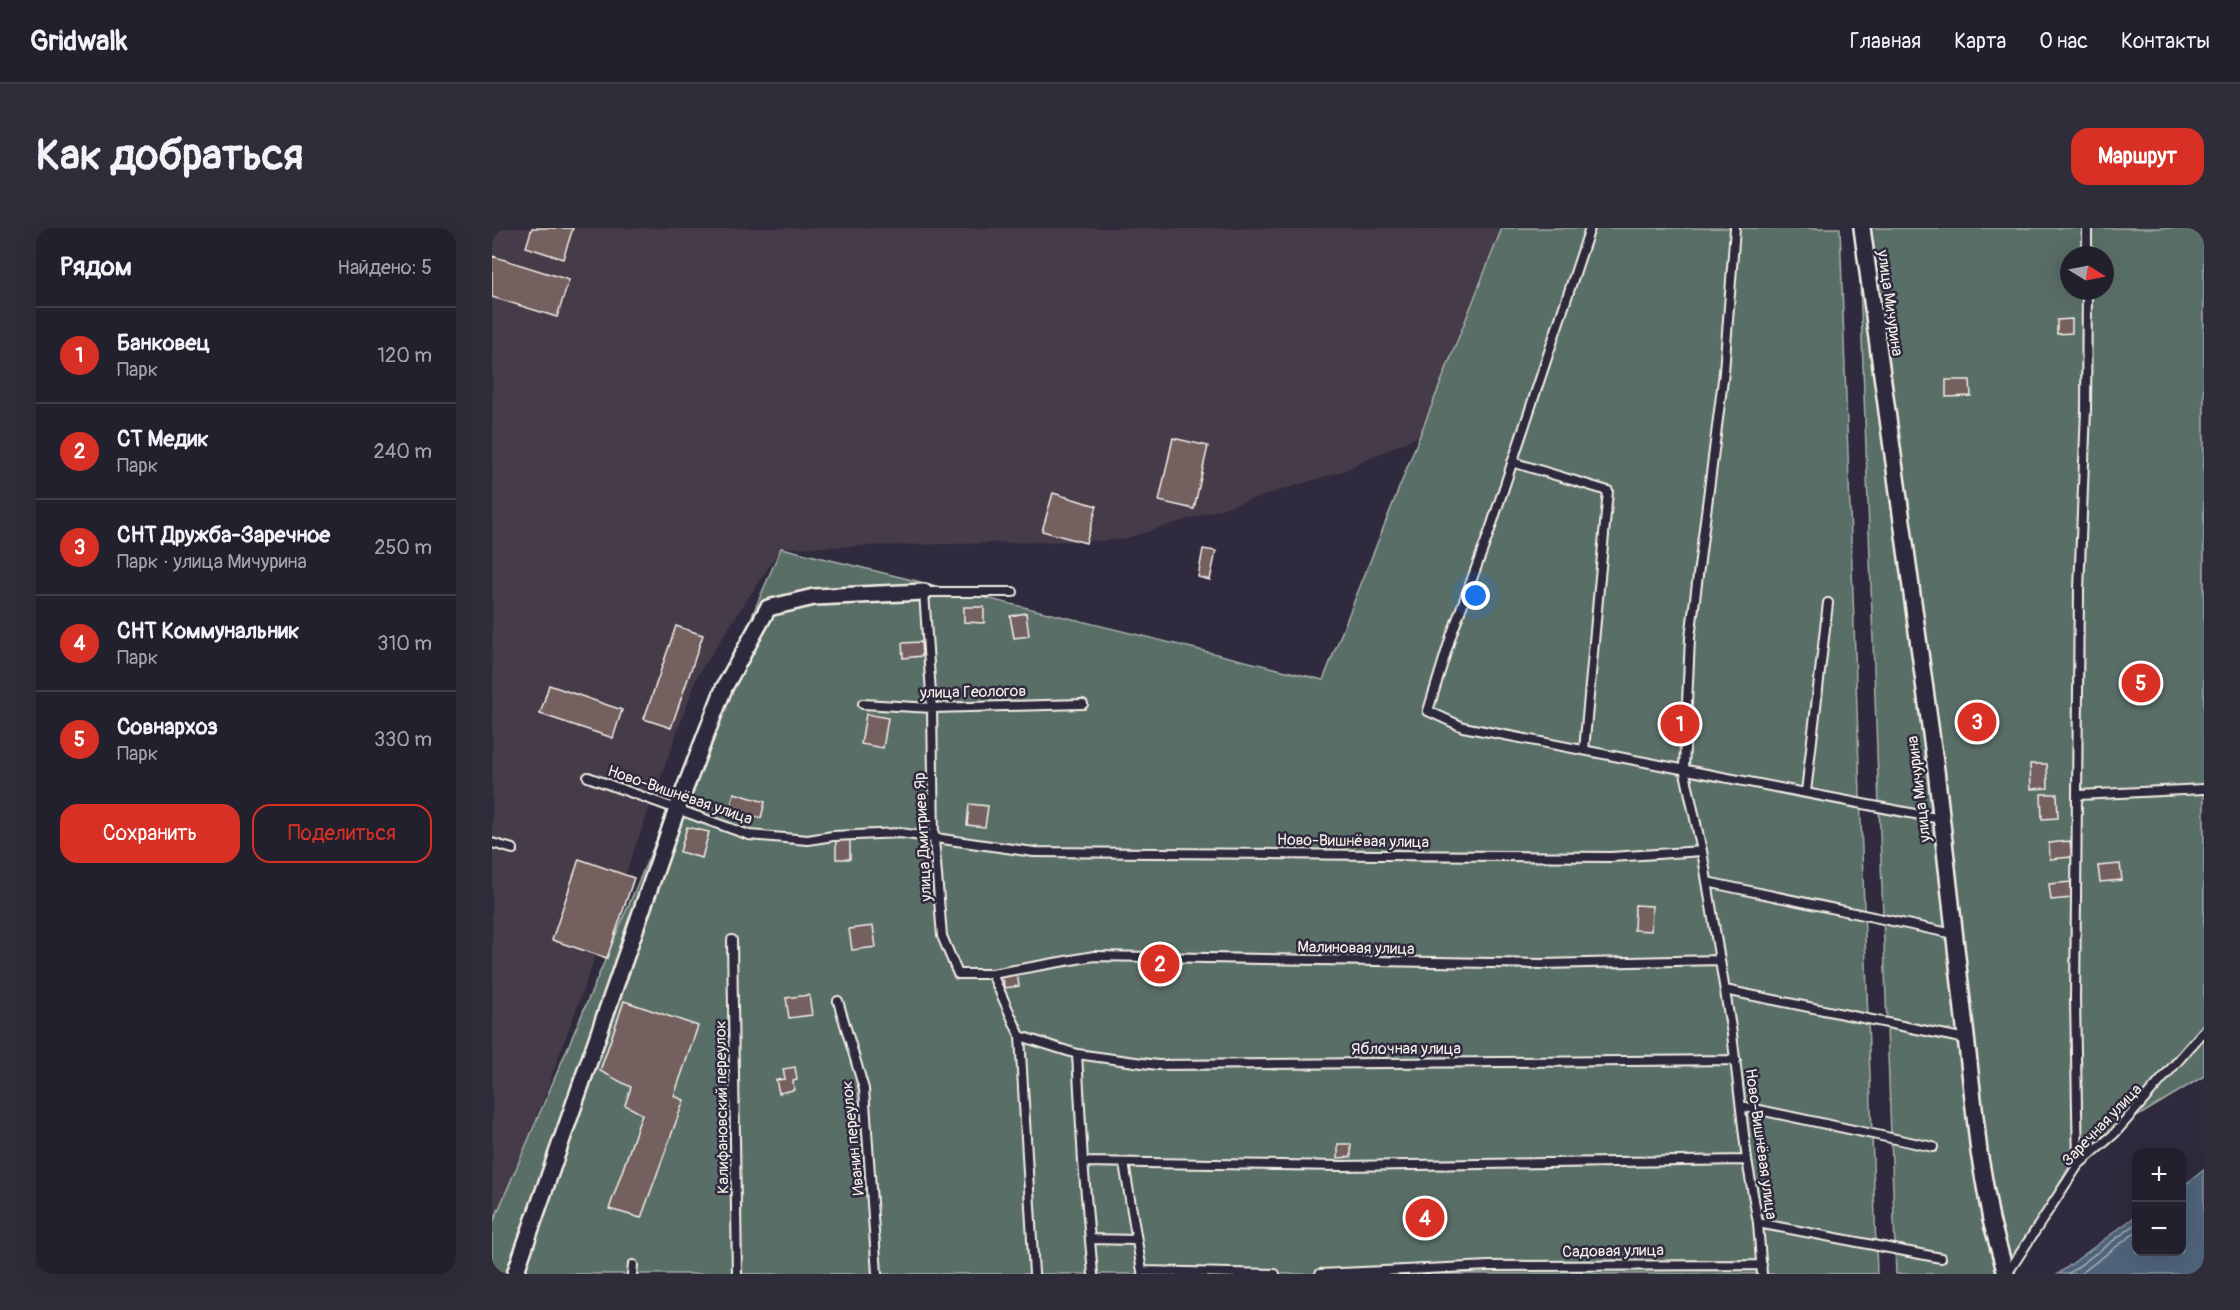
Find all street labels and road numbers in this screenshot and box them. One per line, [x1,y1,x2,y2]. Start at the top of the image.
street label: улица Мичурина [1873,248,1907,357]
street label: улица Геологов [919,681,1026,703]
street label: улица Мичурина [1903,735,1936,844]
street label: Ново-Вишнёвая улица [605,761,755,829]
street label: улица Дмитриев Яр [910,772,936,903]
street label: Ново-Вишнёвая улица [1277,830,1429,852]
street label: Малиновая улица [1297,937,1415,959]
street label: Калифановский переулок [710,1020,734,1194]
street label: Яблочная улица [1351,1039,1461,1059]
street label: Ново-Вишнёвая улица [1741,1067,1781,1221]
street label: Иванин переулок [837,1080,869,1196]
street label: Заречная улица [2058,1080,2146,1170]
street label: Садовая улица [1562,1240,1664,1262]

